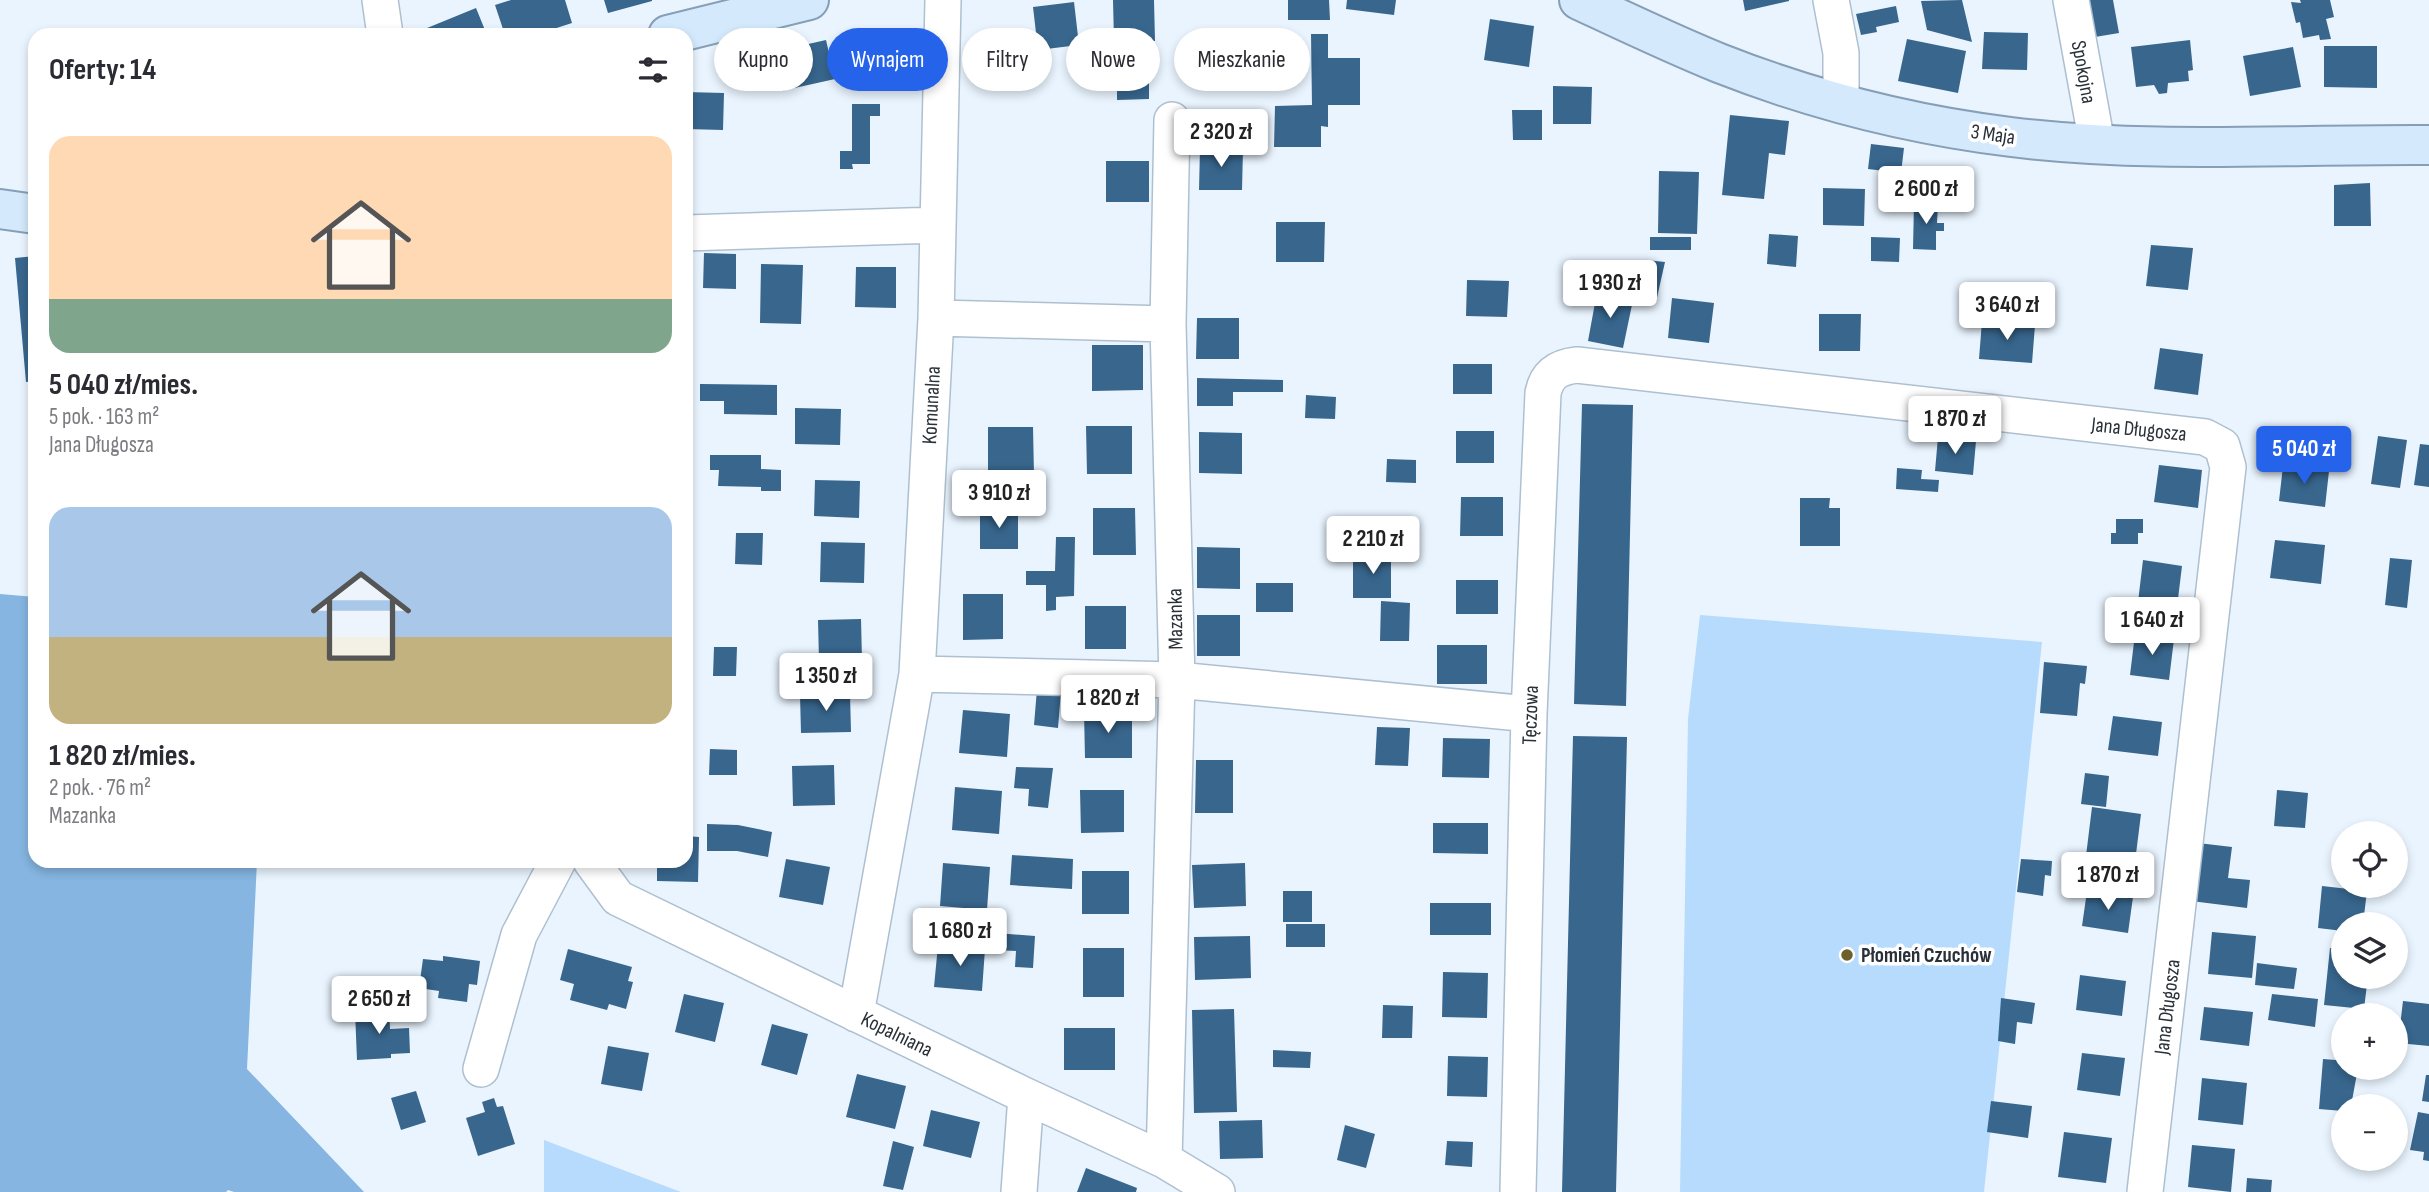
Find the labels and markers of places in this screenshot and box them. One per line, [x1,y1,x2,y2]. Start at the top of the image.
pin: 2 320 zł [1149,110,1293,169]
pin: 2 600 zł [1854,166,1998,226]
pin: 1 930 zł [1538,260,1682,320]
pin: 3 640 zł [1935,282,2079,342]
pin: 1 870 zł [1883,396,2027,456]
pin: 5 040 zł [2232,426,2376,486]
pin: 3 910 zł [927,470,1071,530]
pin: 2 210 zł [1301,516,1445,576]
pin: 1 640 zł [2080,598,2224,657]
pin: 1 350 zł [754,654,898,713]
pin: 1 820 zł [1036,676,1180,735]
pin: 1 870 zł [2036,852,2180,912]
pin: 1 680 zł [888,908,1032,968]
place label: Płomień Czuchów [1861,943,1992,968]
marker: Płomień Czuchów [1839,947,1855,963]
pin: 2 650 zł [307,976,451,1036]

